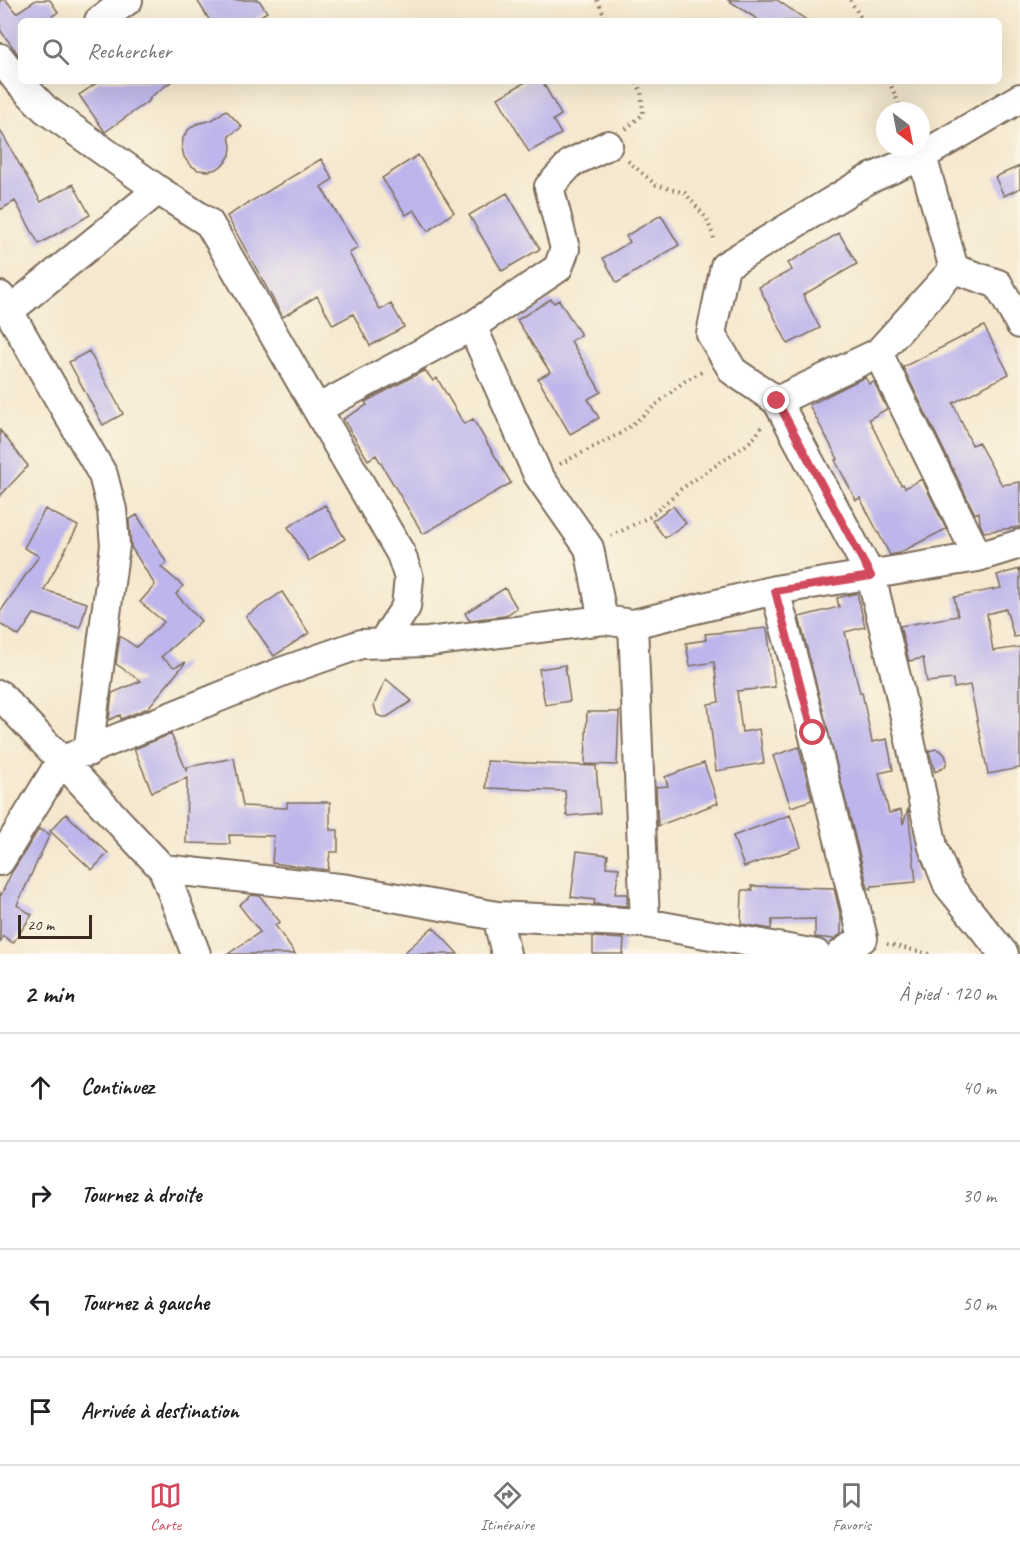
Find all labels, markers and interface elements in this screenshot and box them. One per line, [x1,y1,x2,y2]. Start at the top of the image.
search box [18,18,1002,84]
icon: search [39,35,72,68]
text: Rechercher [87,37,171,65]
north arrow [876,102,930,156]
route end [763,387,789,413]
route start [799,719,825,745]
scale bar [18,912,92,940]
text: 20 m [27,915,54,935]
text: 2 min [24,977,74,1010]
text: À pied · 120 m [899,981,996,1006]
icon: ahead [24,1071,57,1104]
text: Continuez [81,1073,154,1101]
text: 40 m [962,1075,996,1100]
icon: right [24,1179,57,1212]
text: Tournez à droite [81,1181,201,1209]
text: 30 m [962,1183,996,1208]
icon: left [24,1287,57,1320]
text: Tournez à gauche [81,1289,209,1317]
text: 50 m [962,1291,996,1316]
icon: arrive [24,1395,57,1428]
text: Arrivée à destination [81,1397,239,1425]
tab: Carte [149,1479,182,1535]
tab: Itinéraire [480,1479,534,1535]
tab: Favoris [832,1479,871,1535]

